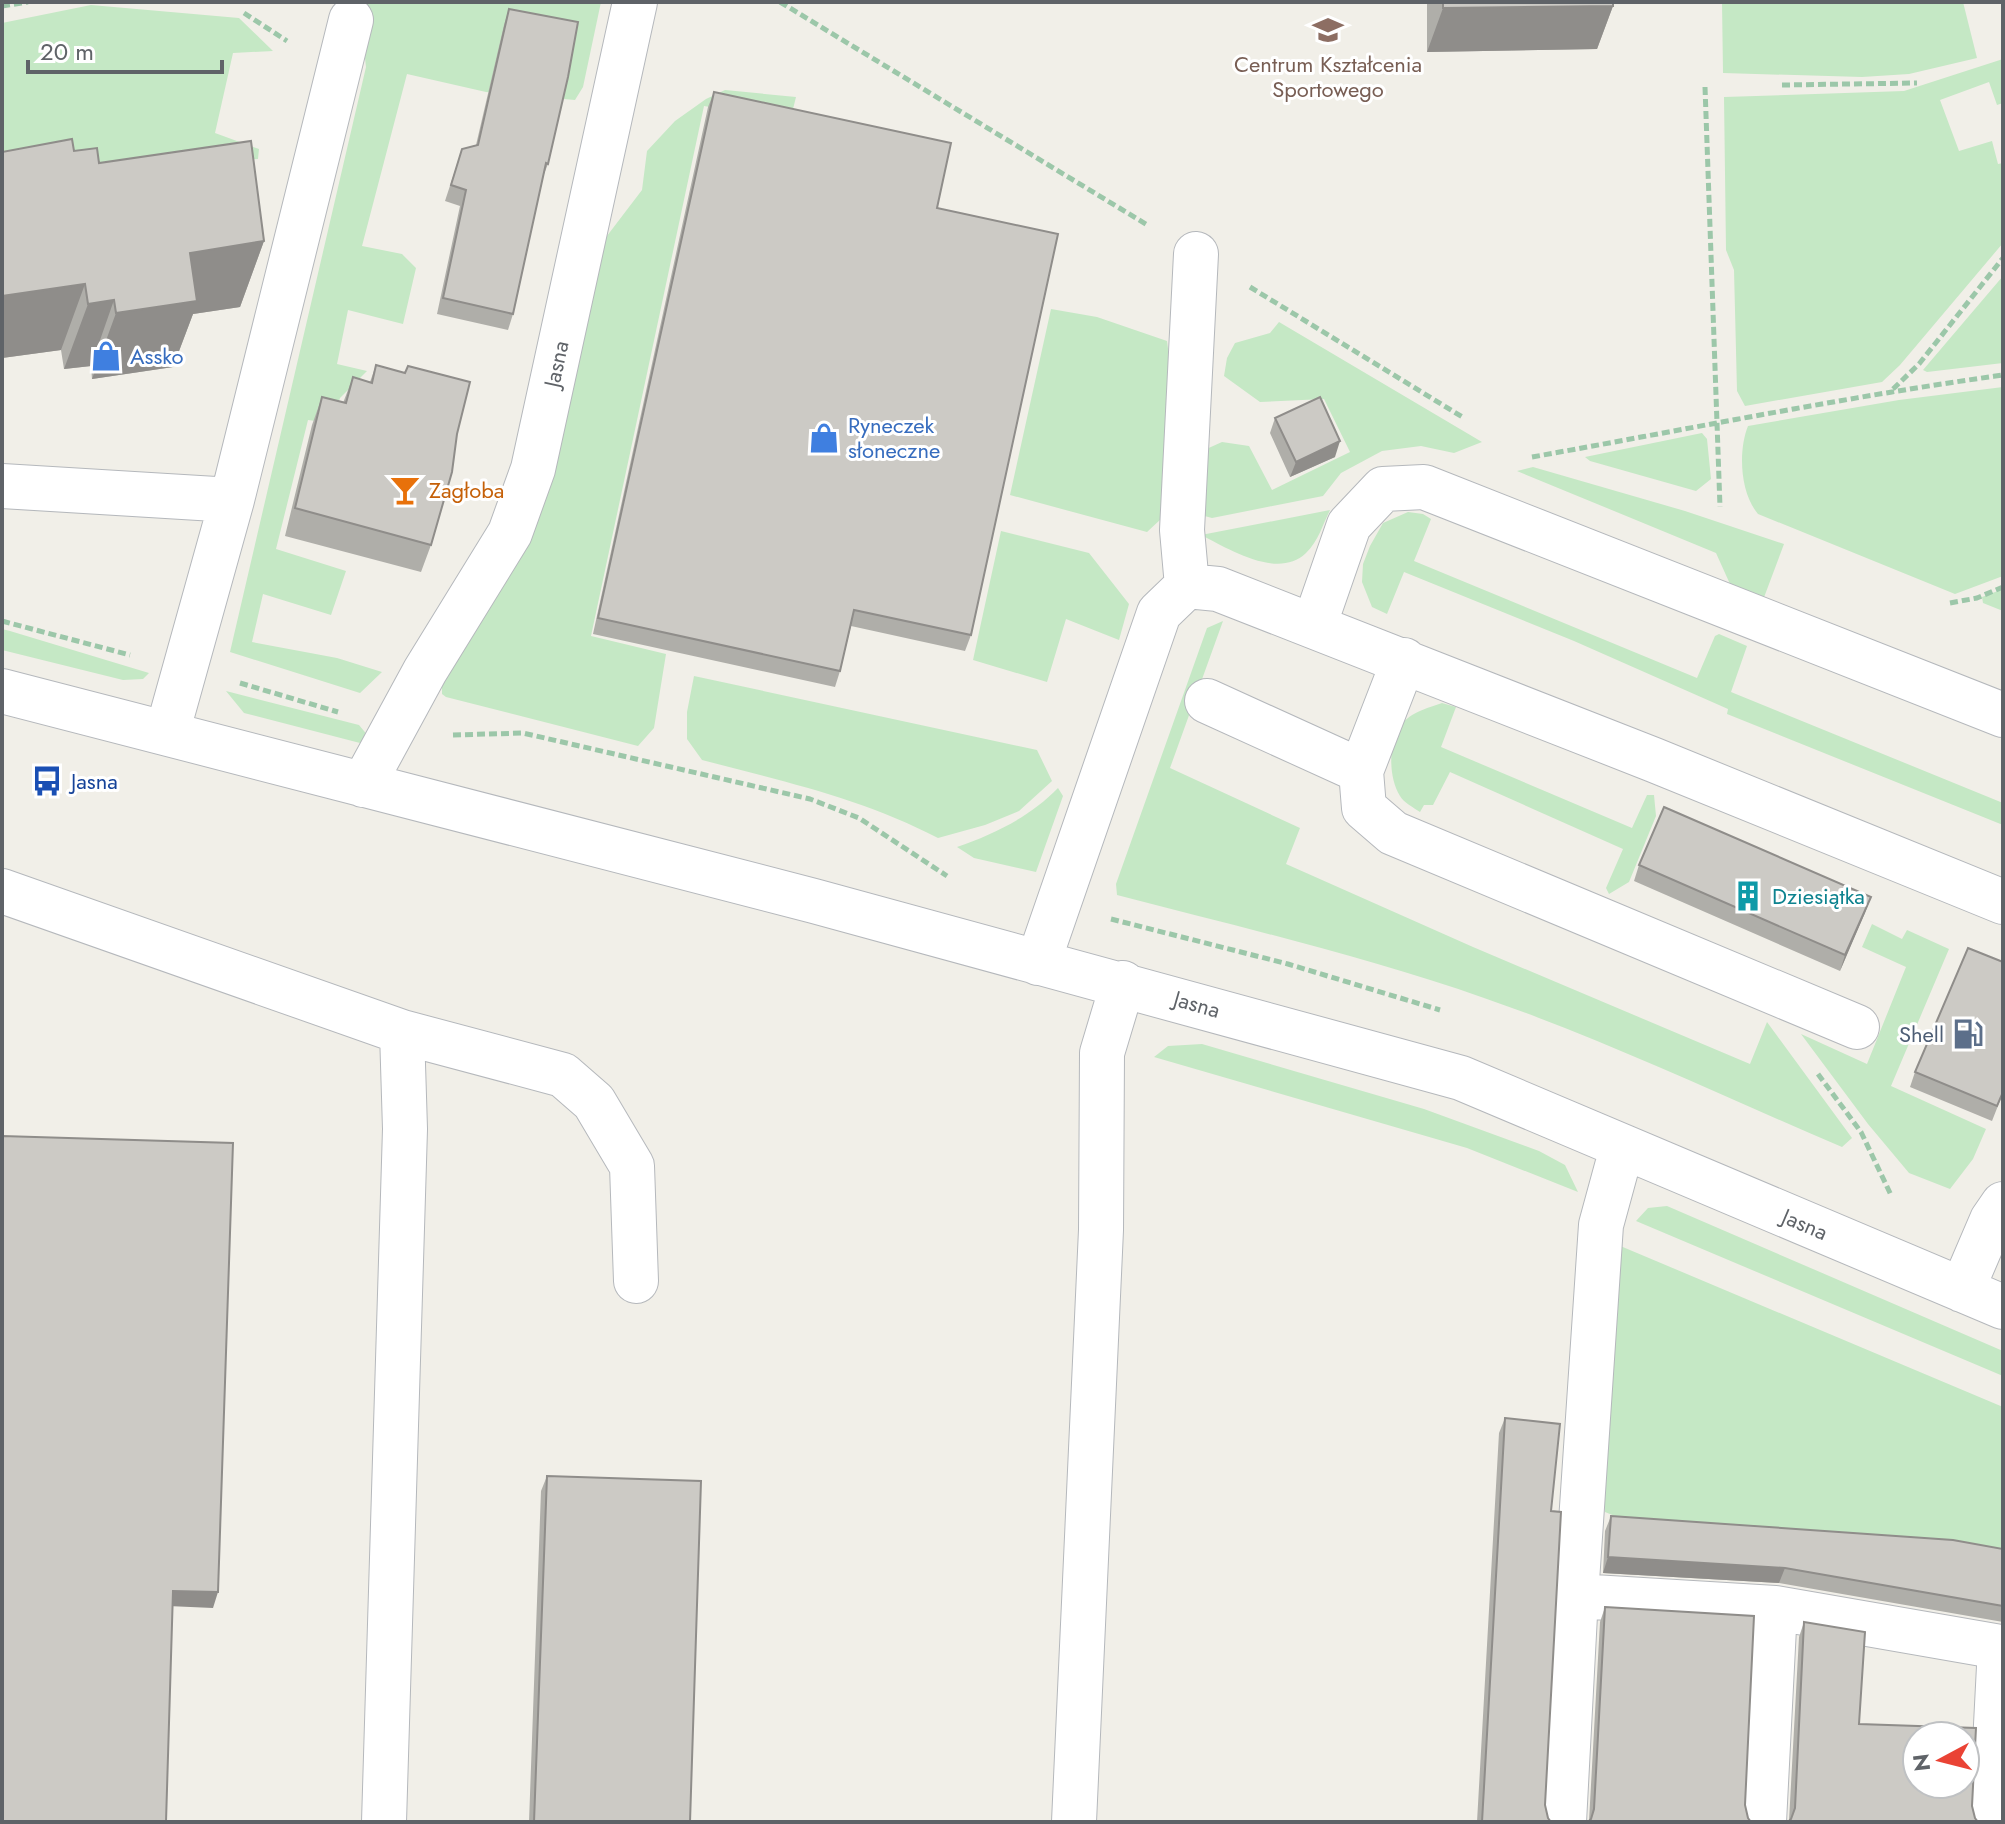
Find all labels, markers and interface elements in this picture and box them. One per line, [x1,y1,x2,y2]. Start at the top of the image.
school or university icon: Centrum Kształcenia Sportowego [1311,13,1345,47]
scale bar [28,24,222,74]
text: 20 m [40,34,94,69]
place label: Centrum Kształcenia Sportowego [1234,48,1422,105]
street label: Jasna [535,338,577,393]
shop icon: Assko [89,339,123,373]
place label: Assko [130,340,184,372]
place label: Ryneczek słoneczne [848,409,940,466]
shop icon: Ryneczek słoneczne [807,421,841,455]
bar icon: Zagłoba [388,473,422,507]
place label: Zagłoba [429,474,504,506]
bus stop icon: Jasna [30,764,64,798]
place label: Jasna [68,765,118,797]
building icon: Dziesiątka [1731,879,1765,913]
place label: Dziesiątka [1772,880,1865,912]
street label: Jasna [1167,981,1224,1026]
fuel station icon: Shell [1951,1017,1985,1051]
place label: Shell [1899,1018,1944,1050]
street label: Jasna [1774,1199,1833,1248]
north arrow [1901,1720,1981,1800]
text: N [1904,1752,1938,1773]

